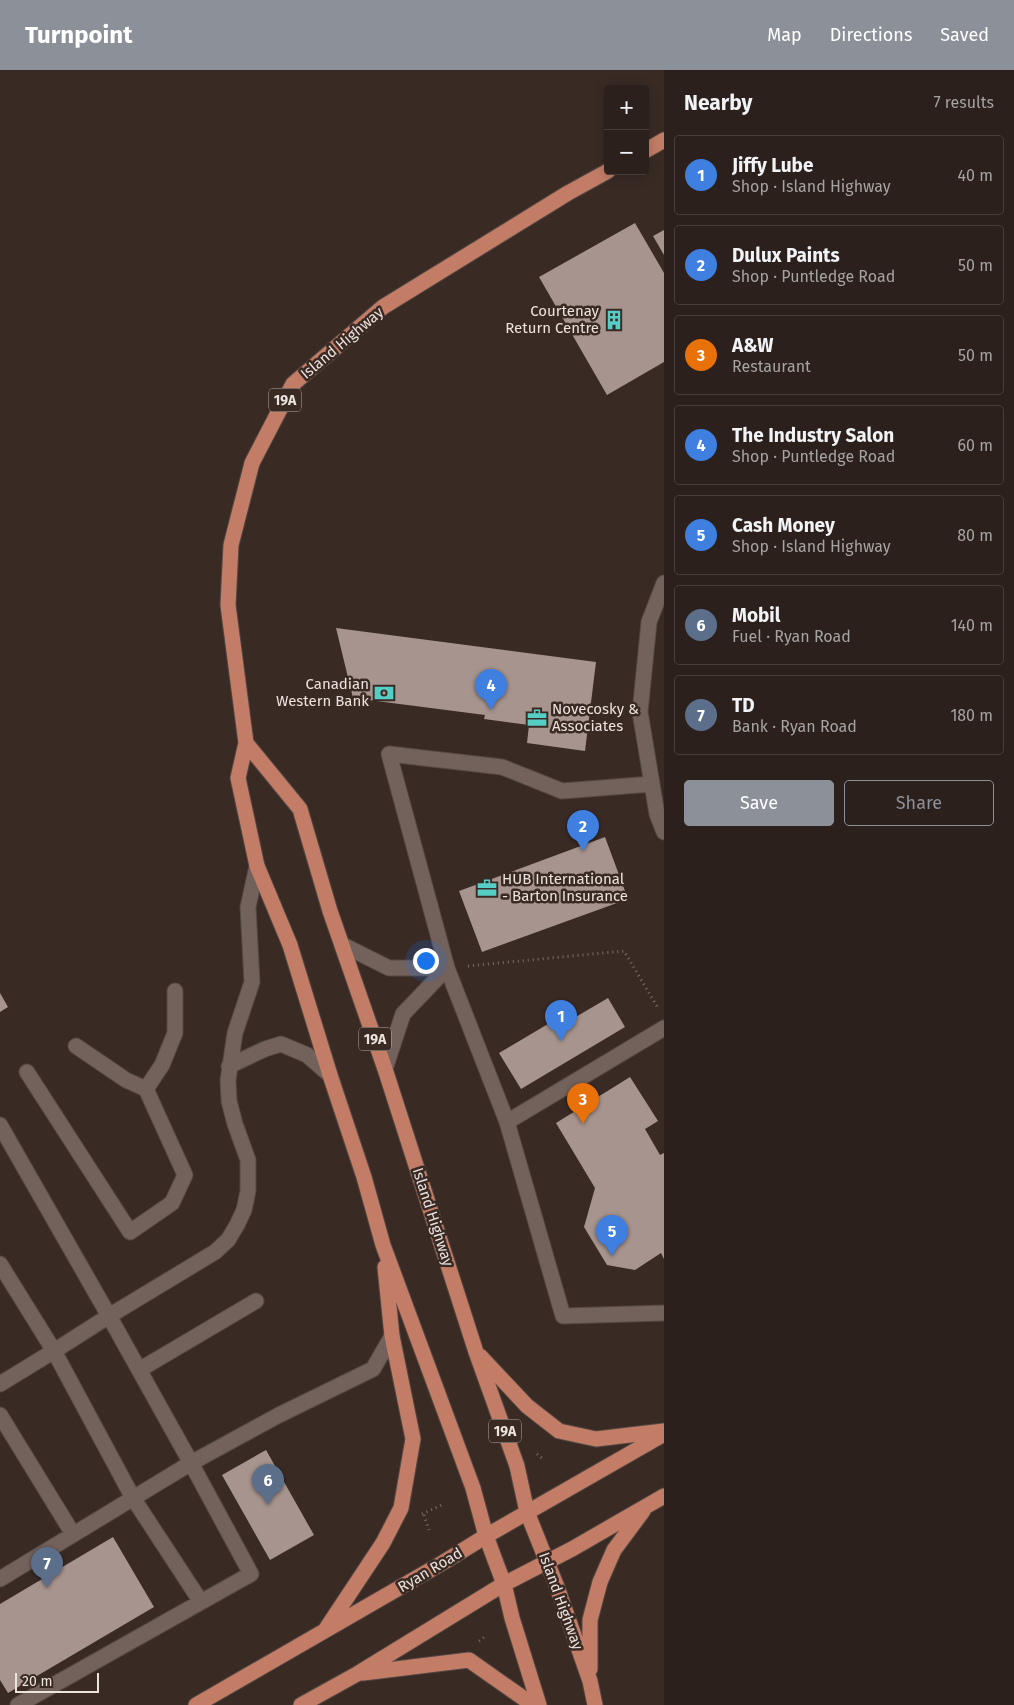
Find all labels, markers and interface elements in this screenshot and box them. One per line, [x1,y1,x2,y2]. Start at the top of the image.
text: Turnpoint [25,21,132,49]
text: Map [767,24,802,46]
text: Directions [830,24,912,46]
text: Saved [940,24,989,46]
map controls [604,85,649,175]
button: + [604,85,649,130]
text: Nearby [684,90,752,116]
text: 7 results [934,93,994,112]
button: − [604,130,649,175]
text: Jiffy Lube [732,154,813,177]
text: 1 [697,166,705,185]
text: 40 m [958,166,993,185]
text: Shop · Island Highway [732,177,891,196]
text: Dulux Paints [732,244,840,267]
text: 2 [697,256,705,275]
text: 50 m [958,256,993,275]
text: Shop · Puntledge Road [732,267,895,286]
place label: Courtenay Return Centre [505,302,600,337]
street label: Island Highway [297,303,388,383]
building icon: Courtenay Return Centre [603,309,625,331]
text: A&W [732,334,773,357]
text: 3 [697,346,705,365]
text: 50 m [958,346,993,365]
text: Restaurant [732,357,811,376]
road number: 19A [269,388,301,412]
text: The Industry Salon [732,424,894,447]
text: 4 [696,436,706,455]
text: 60 m [958,436,993,455]
text: Shop · Puntledge Road [732,447,895,466]
text: Cash Money [732,514,835,537]
text: 5 [697,526,705,545]
text: 80 m [957,526,993,545]
text: Shop · Island Highway [732,537,891,556]
text: Mobil [732,604,780,627]
text: 6 [696,616,706,635]
text: 140 m [951,616,993,635]
text: Fuel · Ryan Road [732,627,851,646]
pin: 4 [475,669,507,710]
place label: Canadian Western Bank [276,675,369,710]
bank icon: Canadian Western Bank [373,682,395,704]
text: TD [732,694,755,717]
place label: Novecosky & Associates [552,700,639,735]
text: 7 [697,706,705,725]
text: 180 m [950,706,993,725]
office icon: Novecosky & Associates [526,707,548,729]
text: Bank · Ryan Road [732,717,857,736]
button: Save [684,780,834,826]
button: Share [844,780,994,826]
pin: 2 [567,810,599,851]
place label: HUB International - Barton Insurance [502,870,628,905]
office icon: HUB International - Barton Insurance [476,877,498,899]
your location [413,948,439,974]
pin: 1 [545,1000,577,1041]
road number: 19A [359,1028,391,1051]
pin: 3 [567,1083,599,1124]
street label: Island Highway [409,1165,458,1269]
pin: 5 [596,1215,628,1256]
road number: 19A [489,1420,521,1442]
pin: 6 [252,1464,284,1505]
street label: Ryan Road [395,1544,465,1596]
pin: 7 [31,1547,63,1588]
street label: Island Highway [535,1550,587,1653]
scale bar [15,1670,99,1693]
text: 20 m [22,1673,52,1690]

